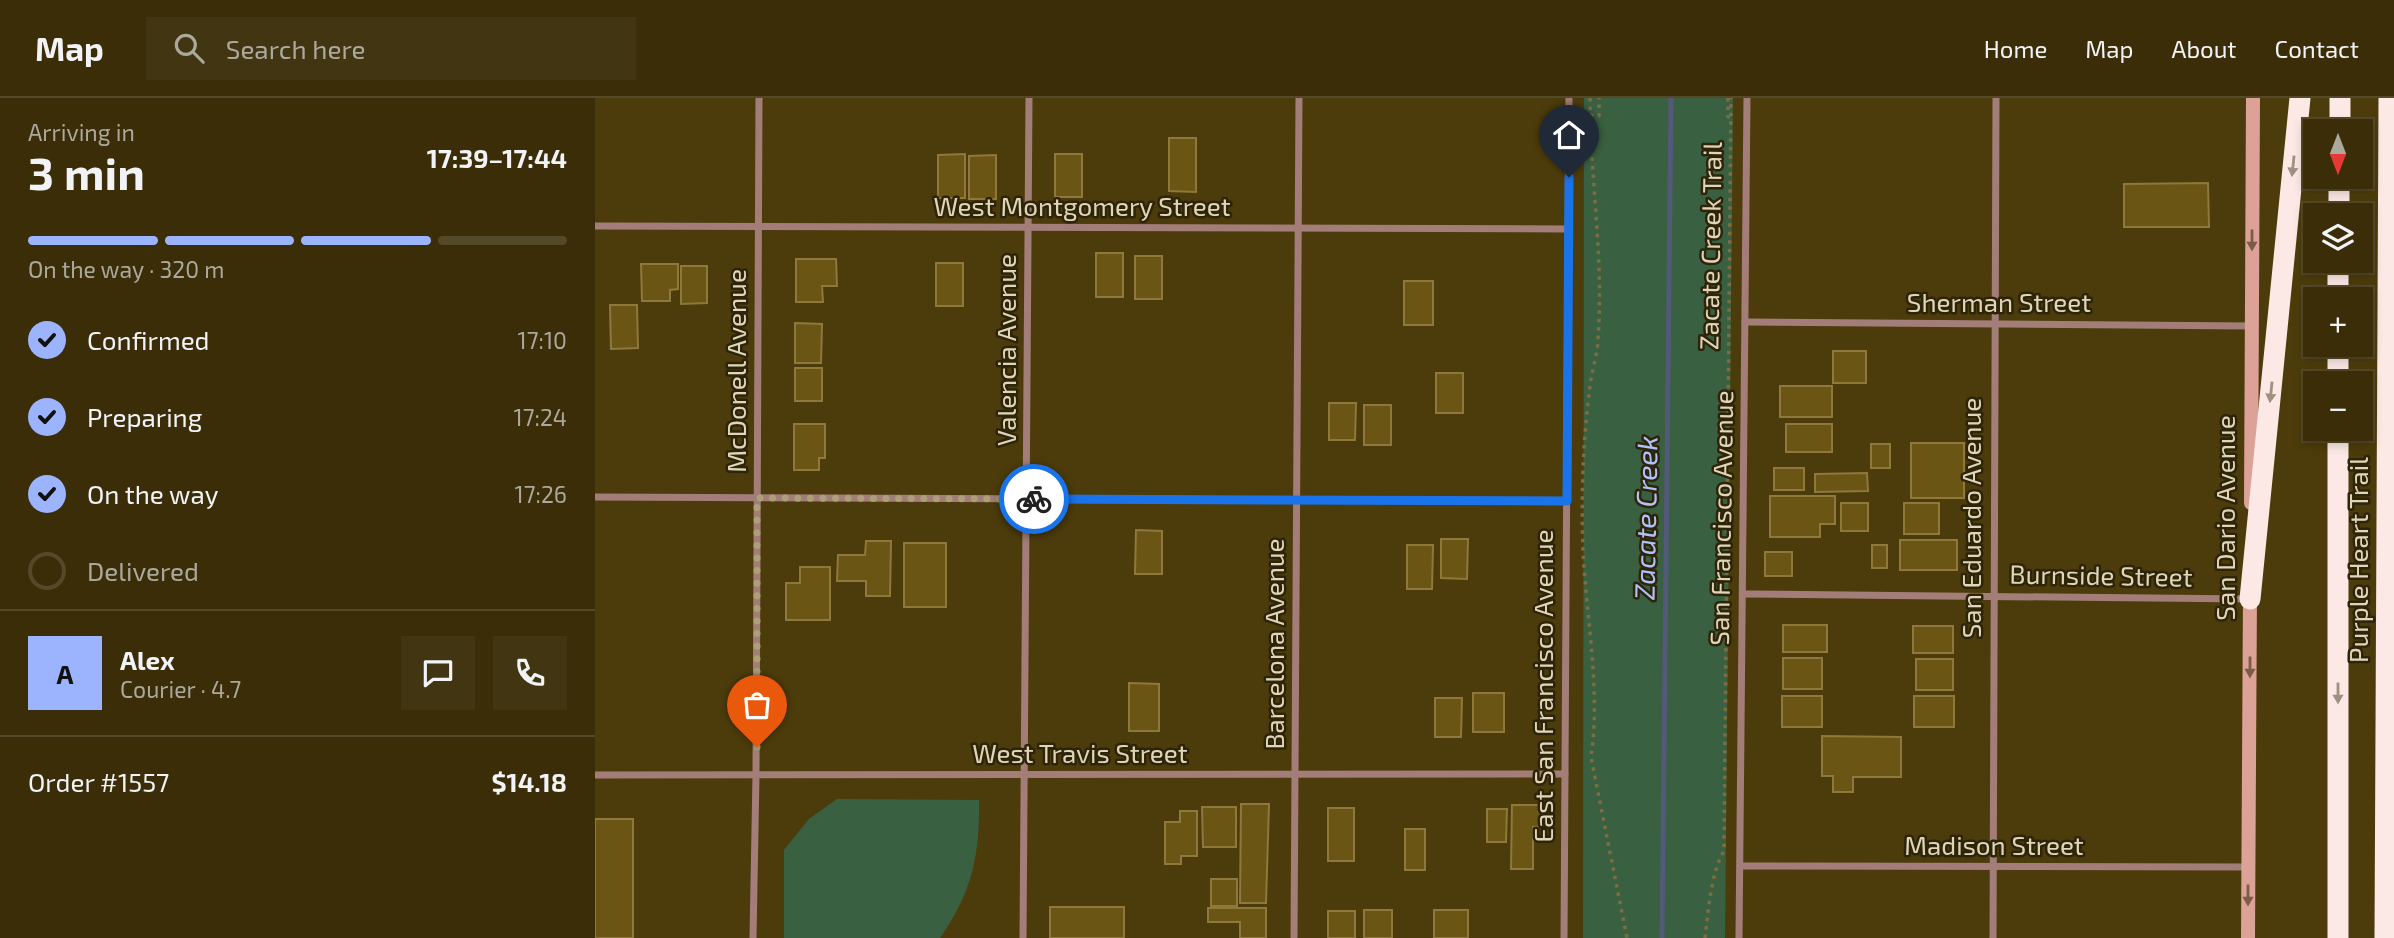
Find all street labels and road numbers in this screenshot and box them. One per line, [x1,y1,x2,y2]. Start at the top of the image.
street label: Zacate Creek Trail [1692,141,1727,350]
street label: West Montgomery Street [933,190,1231,221]
street label: Valencia Avenue [990,254,1021,446]
street label: McDonell Avenue [720,269,751,473]
street label: Sherman Street [1907,286,2091,317]
street label: San Francisco Avenue [1703,390,1738,646]
street label: San Eduardo Avenue [1955,398,1986,638]
street label: San Dario Avenue [2209,415,2240,621]
street label: Purple Heart Trail [2342,457,2373,663]
street label: East San Francisco Avenue [1527,530,1558,842]
street label: Barcelona Avenue [1258,538,1289,750]
street label: Burnside Street [2009,557,2193,592]
street label: West Travis Street [972,737,1188,768]
street label: Madison Street [1904,829,2084,860]

